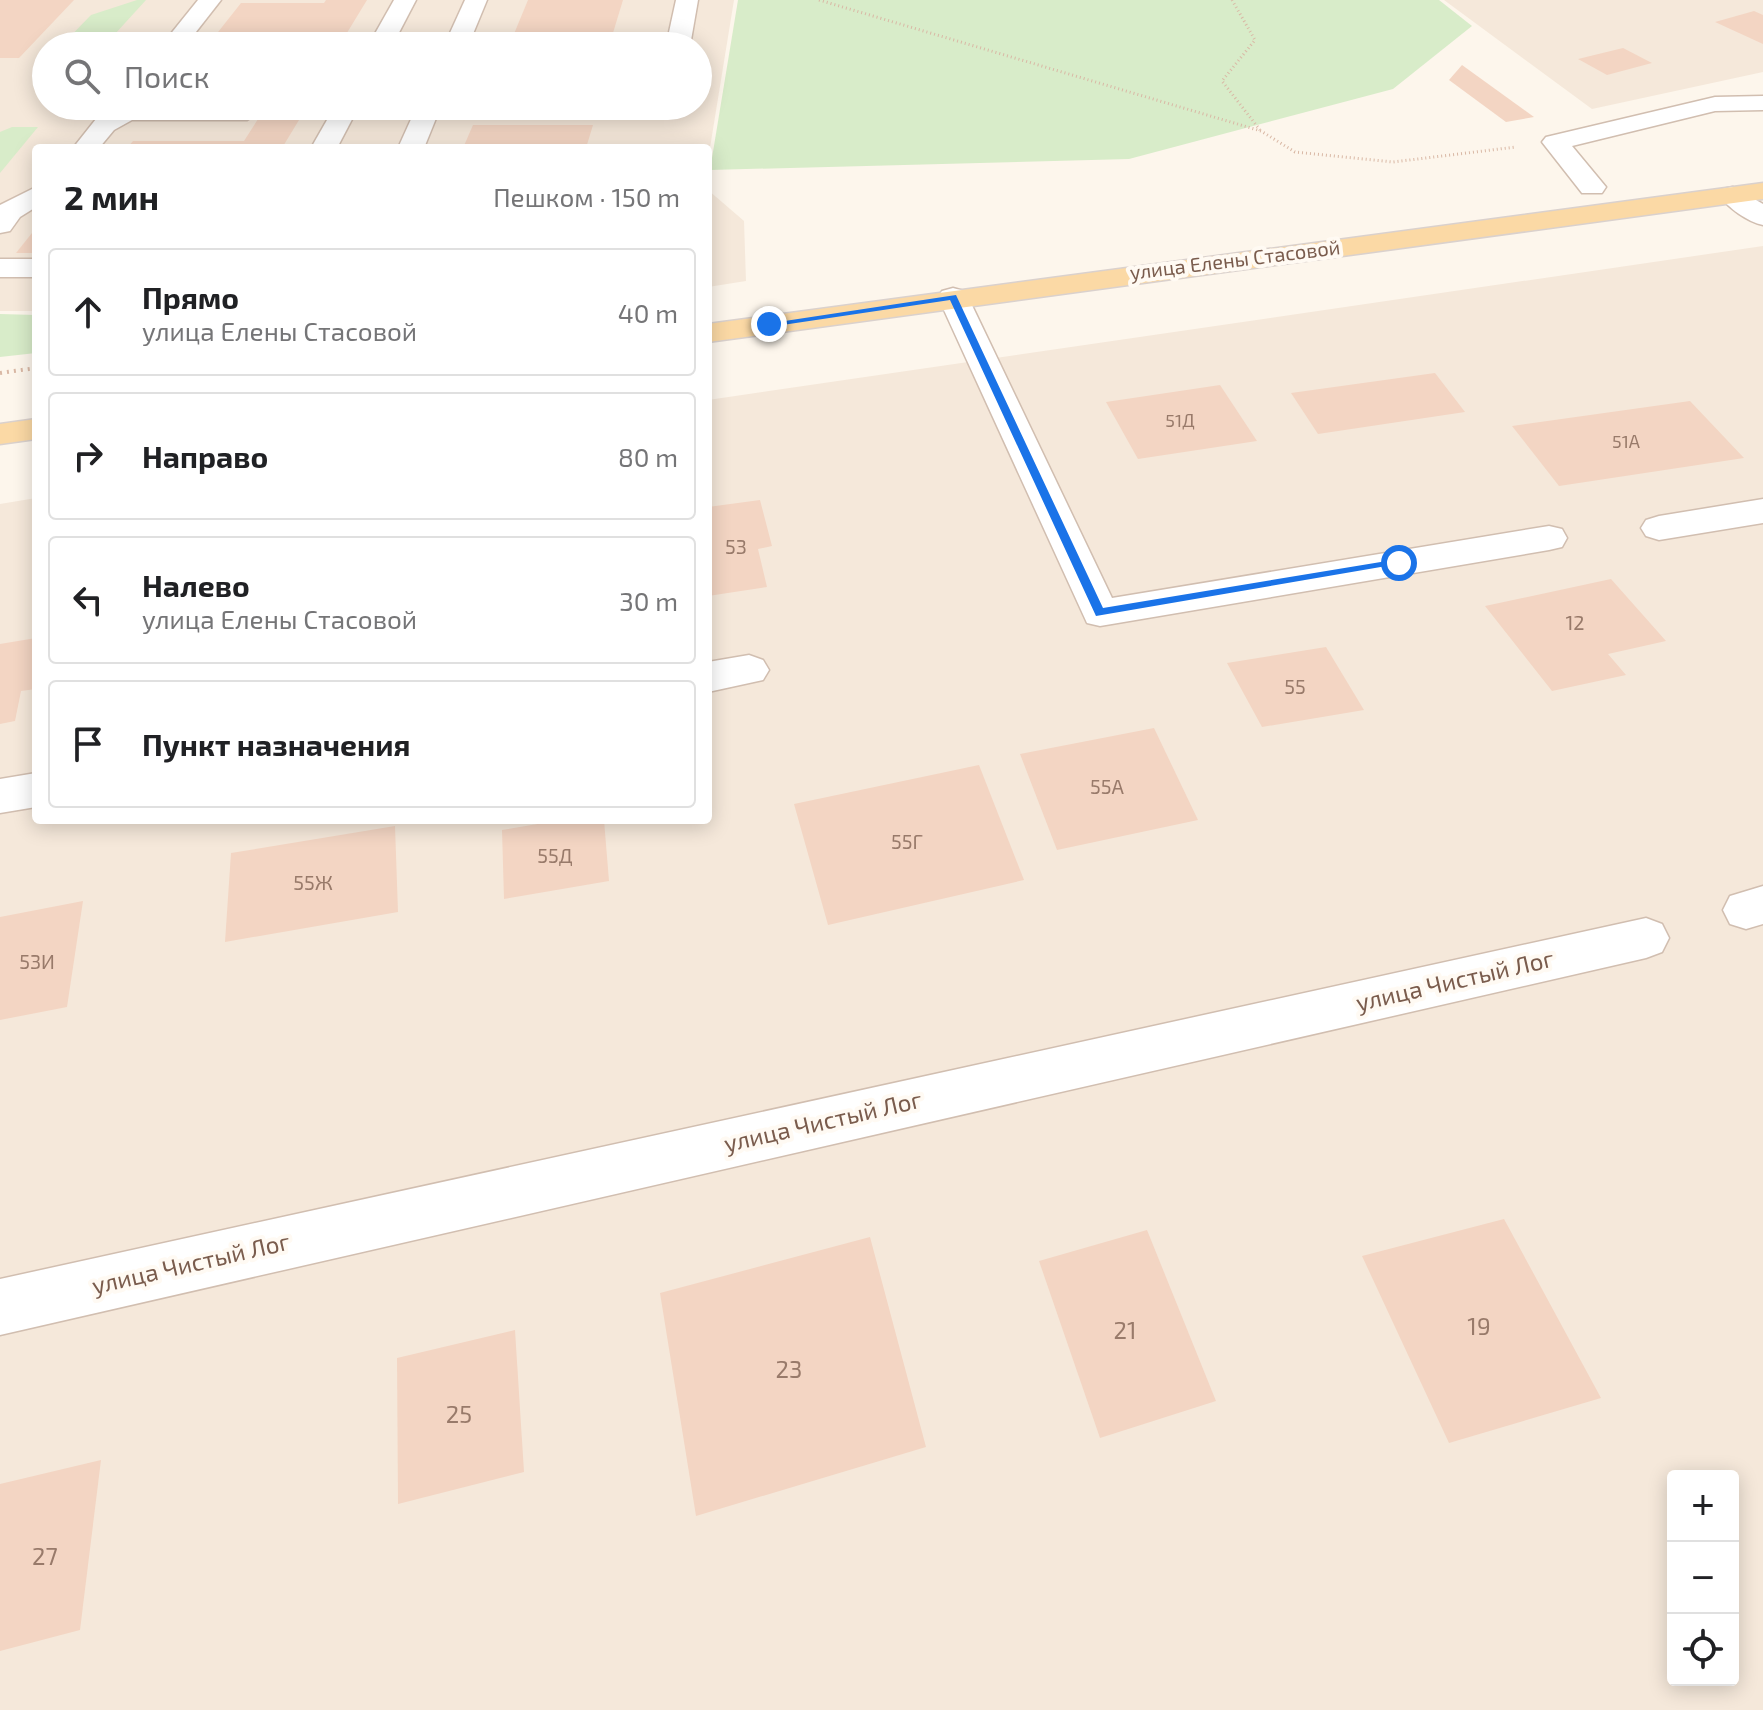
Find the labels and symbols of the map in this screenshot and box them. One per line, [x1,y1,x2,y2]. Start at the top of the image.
street label: улица Елены Стасовой [1128,234,1341,285]
route end [751,306,787,342]
house number: 51Д [1165,409,1195,431]
house number: 51А [1612,430,1641,452]
house number: 53 [725,534,747,558]
route start [1381,545,1417,581]
house number: 12 [1565,610,1585,634]
house number: 55 [1284,674,1306,698]
house number: 55А [1090,774,1124,798]
house number: 55Г [891,829,923,853]
house number: 55Д [537,843,573,867]
house number: 55Ж [293,870,333,894]
street label: улица Чистый Лог [1353,943,1557,1017]
house number: 53И [19,949,55,973]
street label: улица Чистый Лог [721,1084,925,1158]
street label: улица Чистый Лог [89,1226,293,1300]
house number: 19 [1467,1311,1491,1340]
house number: 21 [1113,1315,1137,1344]
house number: 23 [776,1354,802,1383]
house number: 25 [446,1399,472,1428]
house number: 27 [32,1541,58,1570]

